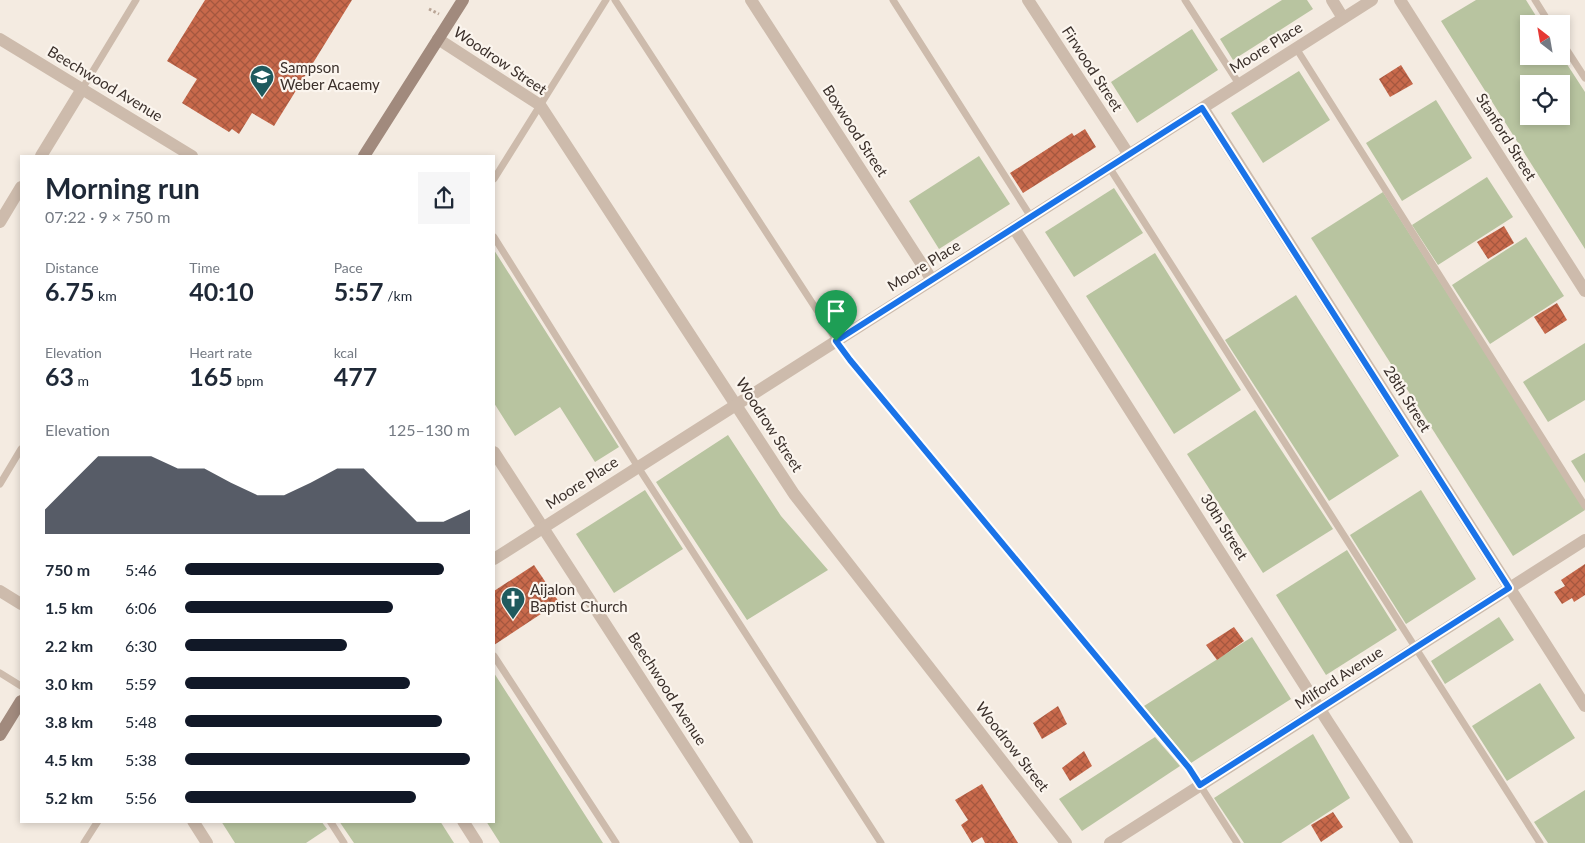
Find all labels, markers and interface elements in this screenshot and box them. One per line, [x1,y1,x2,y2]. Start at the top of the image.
north arrow [1520,15,1570,65]
map controls [1520,15,1570,125]
street label: Moore Place [1226,18,1305,77]
street label: Woodrow Street [451,22,551,98]
street label: Firwood Street [1059,22,1127,115]
street label: Beechwood Avenue [45,42,166,125]
place label: Sampson Weber Acaemy [280,58,380,93]
school or university icon: Sampson Weber Acaemy [249,64,275,98]
button: locate [1520,75,1570,125]
street label: Boxwood Street [820,81,892,180]
street label: Stanford Street [1473,90,1541,184]
text: Morning run [45,171,200,205]
button: share [418,172,470,224]
text: 07:22 · 9 × 750 m [45,207,170,226]
street label: Moore Place [884,236,963,295]
text: Distance [45,259,99,276]
text: Time [189,259,220,276]
text: Pace [334,259,363,276]
text: 6.75 [45,276,94,306]
text: 40:10 [189,276,254,306]
text: 5:57 [334,276,384,306]
text: km [94,287,117,304]
text: /km [384,287,412,304]
pin [815,290,857,341]
icon: arrive [822,297,850,325]
text: Elevation [45,344,102,361]
text: Heart rate [189,344,252,361]
text: kcal [334,344,357,361]
text: 63 [45,361,74,391]
text: 165 [189,361,233,391]
text: 477 [334,361,377,391]
street label: 28th Street [1380,362,1436,435]
text: m [74,372,89,389]
text: bpm [233,372,264,389]
street label: Woodrow Street [733,374,807,475]
text: Elevation [45,420,110,439]
text: 125–130 m [388,420,470,439]
street label: Moore Place [542,452,621,512]
street label: 30th Street [1197,490,1253,563]
text: 750 m [45,560,90,579]
text: 5:46 [125,560,157,579]
place label: Aijalon Baptist Church [530,580,628,615]
church icon: Aijalon Baptist Church [500,586,526,620]
text: 1.5 km [45,598,93,617]
text: 6:06 [125,598,157,617]
street label: Beechwood Avenue [625,629,711,748]
text: 2.2 km [45,636,93,655]
text: 6:30 [125,636,157,655]
street label: Milford Avenue [1291,642,1386,712]
text: 3.0 km [45,674,93,693]
text: 5:59 [125,674,157,693]
street label: Woodrow Street [972,698,1054,795]
text: 3.8 km [45,712,93,731]
text: 5:48 [125,712,157,731]
text: 4.5 km [45,750,93,769]
text: 5:38 [125,750,157,769]
text: 5.2 km [45,788,93,807]
text: 5:56 [125,788,157,807]

